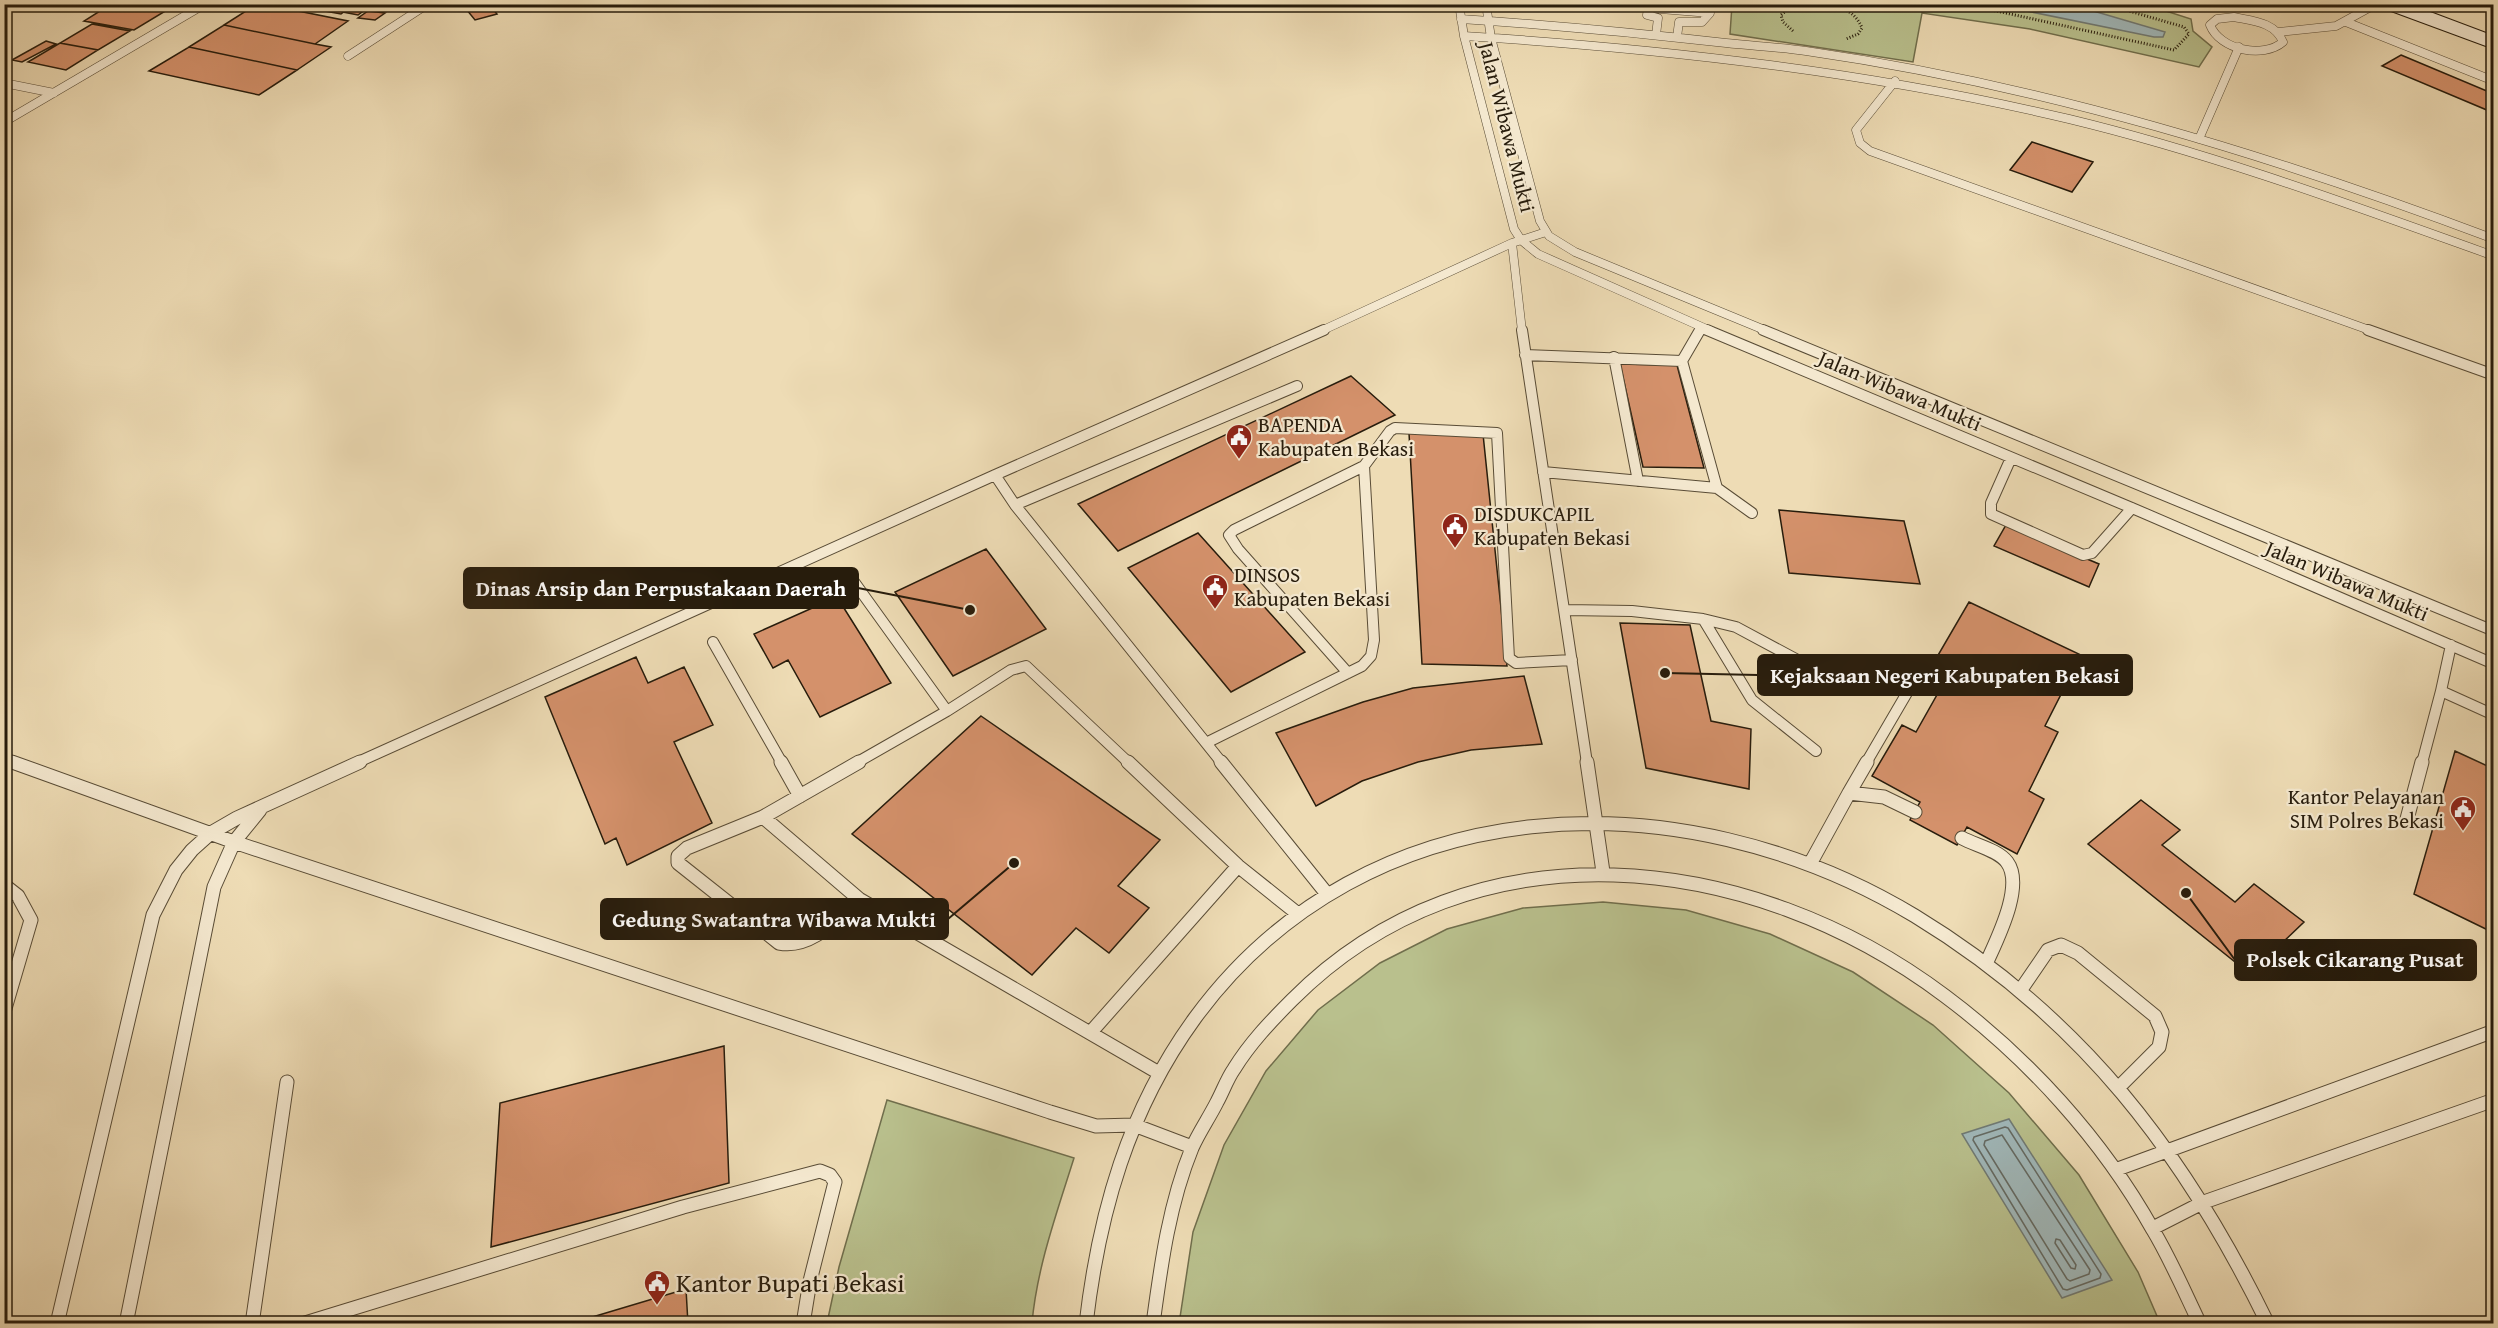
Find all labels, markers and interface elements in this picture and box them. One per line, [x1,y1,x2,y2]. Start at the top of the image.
street label: Jalan Wibawa Mukti [1471,35,1544,215]
street label: Jalan Wibawa Mukti [1811,341,1987,439]
place label: BAPENDA Kabupaten Bekasi [1258,409,1414,464]
public building icon: BAPENDA Kabupaten Bekasi [1224,422,1254,460]
place label: DISDUKCAPIL Kabupaten Bekasi [1474,498,1630,553]
public building icon: DISDUKCAPIL Kabupaten Bekasi [1440,511,1470,549]
street label: Jalan Wibawa Mukti [2258,531,2434,629]
place label: DINSOS Kabupaten Bekasi [1234,559,1390,614]
callout: Dinas Arsip dan Perpustakaan Daerah [464,568,858,608]
text: Dinas Arsip dan Perpustakaan Daerah [476,572,846,604]
public building icon: DINSOS Kabupaten Bekasi [1200,572,1230,610]
callout: Kejaksaan Negeri Kabupaten Bekasi [1758,655,2132,695]
text: Kejaksaan Negeri Kabupaten Bekasi [1770,659,2120,691]
place label: Kantor Pelayanan SIM Polres Bekasi [2288,781,2444,836]
public building icon: Kantor Pelayanan SIM Polres Bekasi [2448,794,2478,832]
callout: Gedung Swatantra Wibawa Mukti [601,899,948,939]
text: Gedung Swatantra Wibawa Mukti [612,903,936,935]
callout: Polsek Cikarang Pusat [2235,940,2476,980]
text: Polsek Cikarang Pusat [2246,943,2464,975]
place label: Kantor Bupati Bekasi [676,1263,905,1302]
public building icon: Kantor Bupati Bekasi [642,1268,672,1306]

